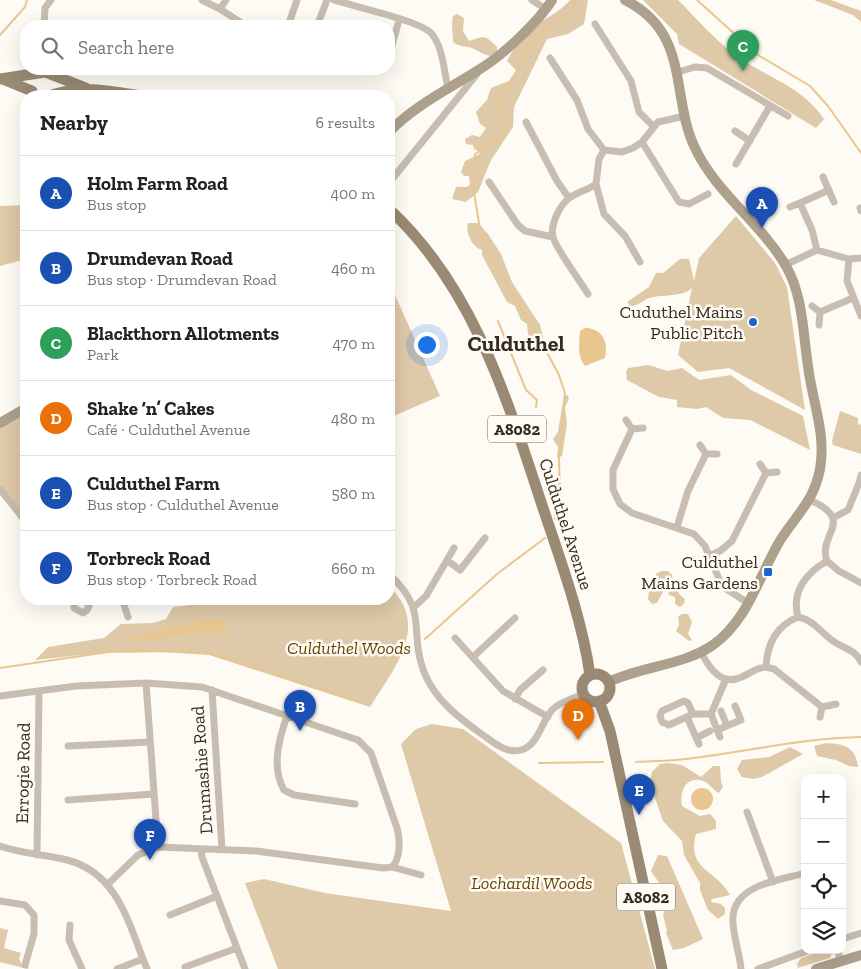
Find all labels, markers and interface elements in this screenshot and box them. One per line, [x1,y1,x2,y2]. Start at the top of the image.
search box [20,20,395,75]
pin: C [727,30,759,71]
icon: search [38,34,66,62]
text: Search here [78,36,174,59]
text: Nearby [40,110,108,135]
text: 6 results [315,113,375,132]
text: Holm Farm Road [87,172,228,195]
text: A [51,184,62,203]
text: 400 m [331,184,375,203]
pin: A [746,187,778,228]
text: Bus stop [87,195,146,214]
text: Drumdevan Road [87,247,233,270]
text: B [51,259,61,278]
text: 460 m [331,259,375,278]
text: Bus stop · Drumdevan Road [87,270,277,289]
place label: Cuduthel Mains Public Pitch [620,301,743,344]
marker: Cuduthel Mains Public Pitch [747,316,759,328]
text: Blackthorn Allotments [87,322,279,345]
district label: Culduthel [467,330,565,357]
your location [414,332,440,358]
text: C [51,334,61,353]
text: 470 m [332,334,375,353]
text: Park [87,345,119,364]
text: Shake ‘n’ Cakes [87,397,215,420]
text: D [50,409,62,428]
text: 480 m [331,409,375,428]
road number: A8082 [488,416,546,442]
text: Café · Culduthel Avenue [87,420,250,439]
street label: Culduthel Avenue [534,455,598,593]
text: Culduthel Farm [87,472,220,495]
text: E [51,484,61,503]
text: 580 m [332,484,375,503]
text: Bus stop · Culduthel Avenue [87,495,279,514]
text: Torbreck Road [87,547,210,570]
place label: Culduthel Mains Gardens [641,551,758,594]
text: F [51,559,61,578]
text: 660 m [331,559,375,578]
marker: Culduthel Mains Gardens [762,566,774,578]
text: Bus stop · Torbreck Road [87,570,257,589]
park label: Culduthel Woods [287,637,411,659]
pin: B [284,690,316,731]
pin: D [562,699,594,740]
street label: Drumashie Road [187,705,217,835]
street label: Errogie Road [11,722,35,824]
pin: E [623,774,655,815]
map controls [801,774,846,954]
button: + [801,774,846,819]
pin: F [134,819,166,860]
button: − [801,819,846,864]
button: locate [801,864,846,909]
park label: Lochardil Woods [471,872,593,894]
road number: A8082 [617,884,675,910]
button: layers [801,909,846,954]

